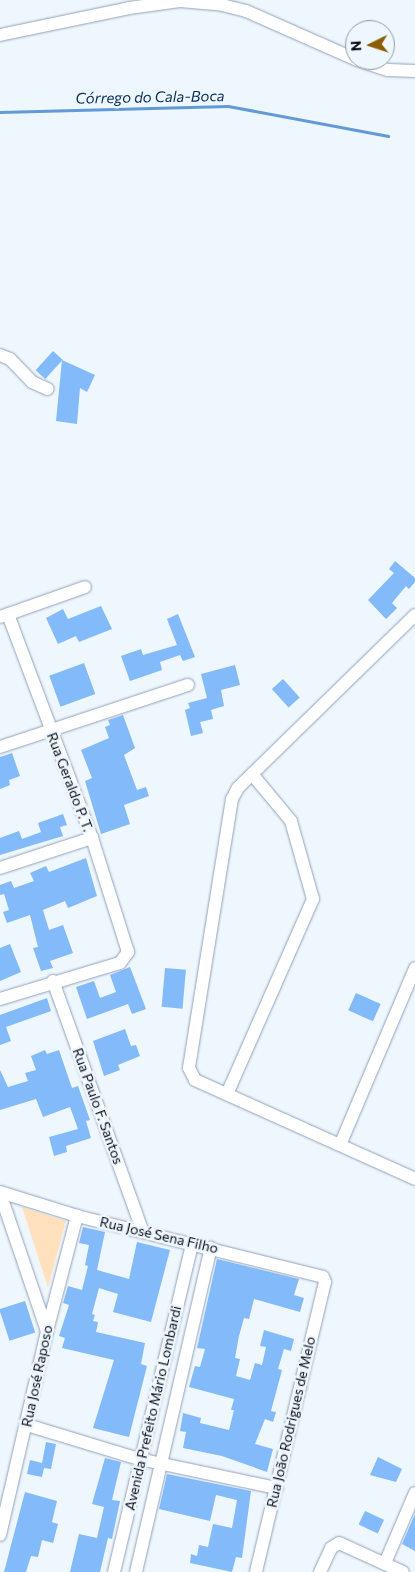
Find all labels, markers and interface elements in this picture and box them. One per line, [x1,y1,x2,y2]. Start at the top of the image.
north arrow [345,20,395,70]
text: N [347,40,364,52]
water label: Córrego do Cala-Boca [75,87,225,107]
street label: Rua Geraldo P. T. [43,730,97,834]
street label: Rua Paulo F. Santos [69,1046,127,1166]
street label: Rua José Sena Filho [98,1213,220,1257]
street label: Avenida Prefeito Mário Lombardi [121,1304,185,1512]
street label: Rua José Raposo [18,1324,56,1428]
street label: Rua João Rodrigues de Melo [263,1335,319,1509]

